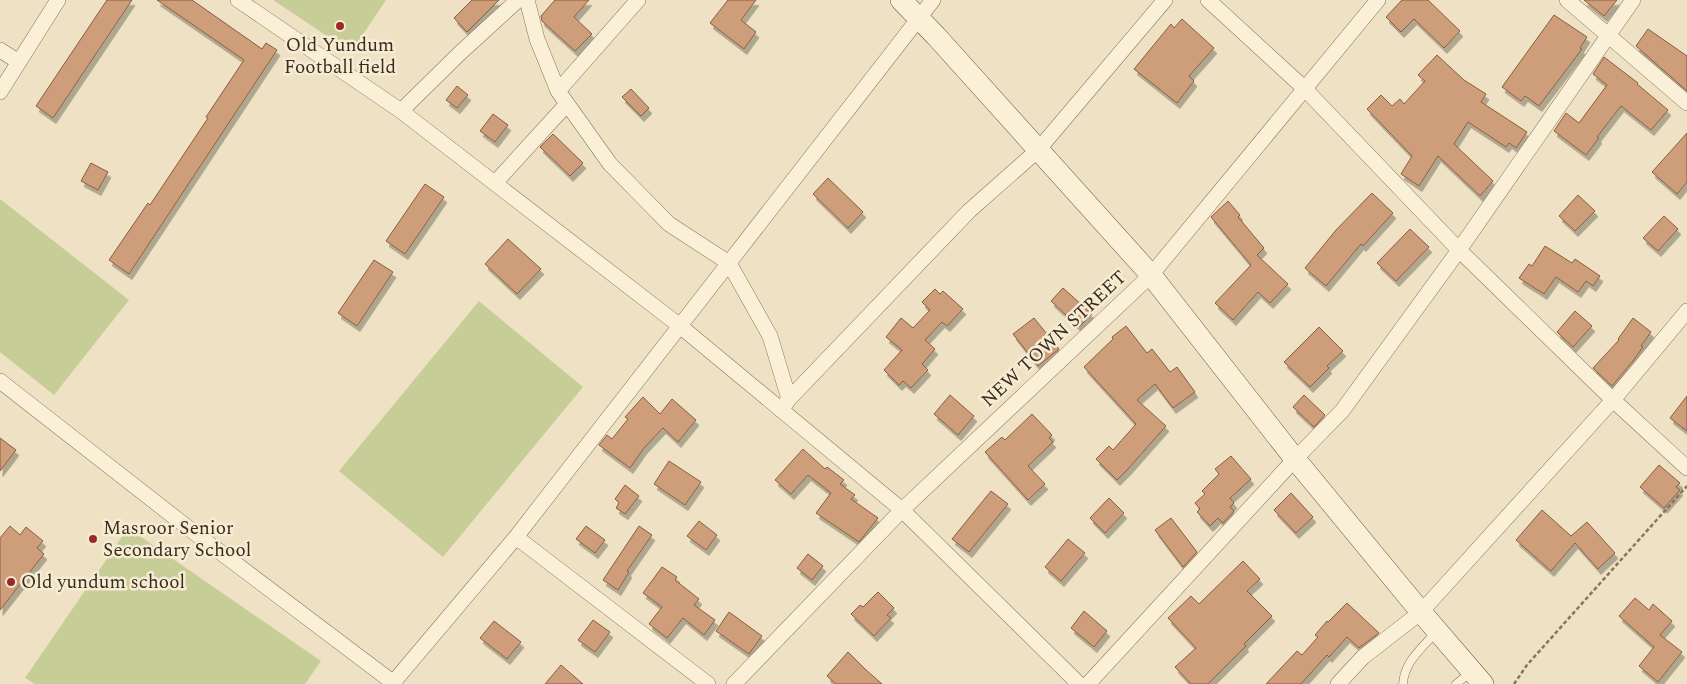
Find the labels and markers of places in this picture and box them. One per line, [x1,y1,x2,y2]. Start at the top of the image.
marker: Old Yundum Football field [334,20,346,32]
place label: Old Yundum Football field [284,31,396,82]
place label: Masroor Senior Secondary School [103,514,251,565]
marker: Masroor Senior Secondary School [87,533,99,545]
place label: Old yundum school [21,568,185,597]
marker: Old yundum school [5,576,17,588]

